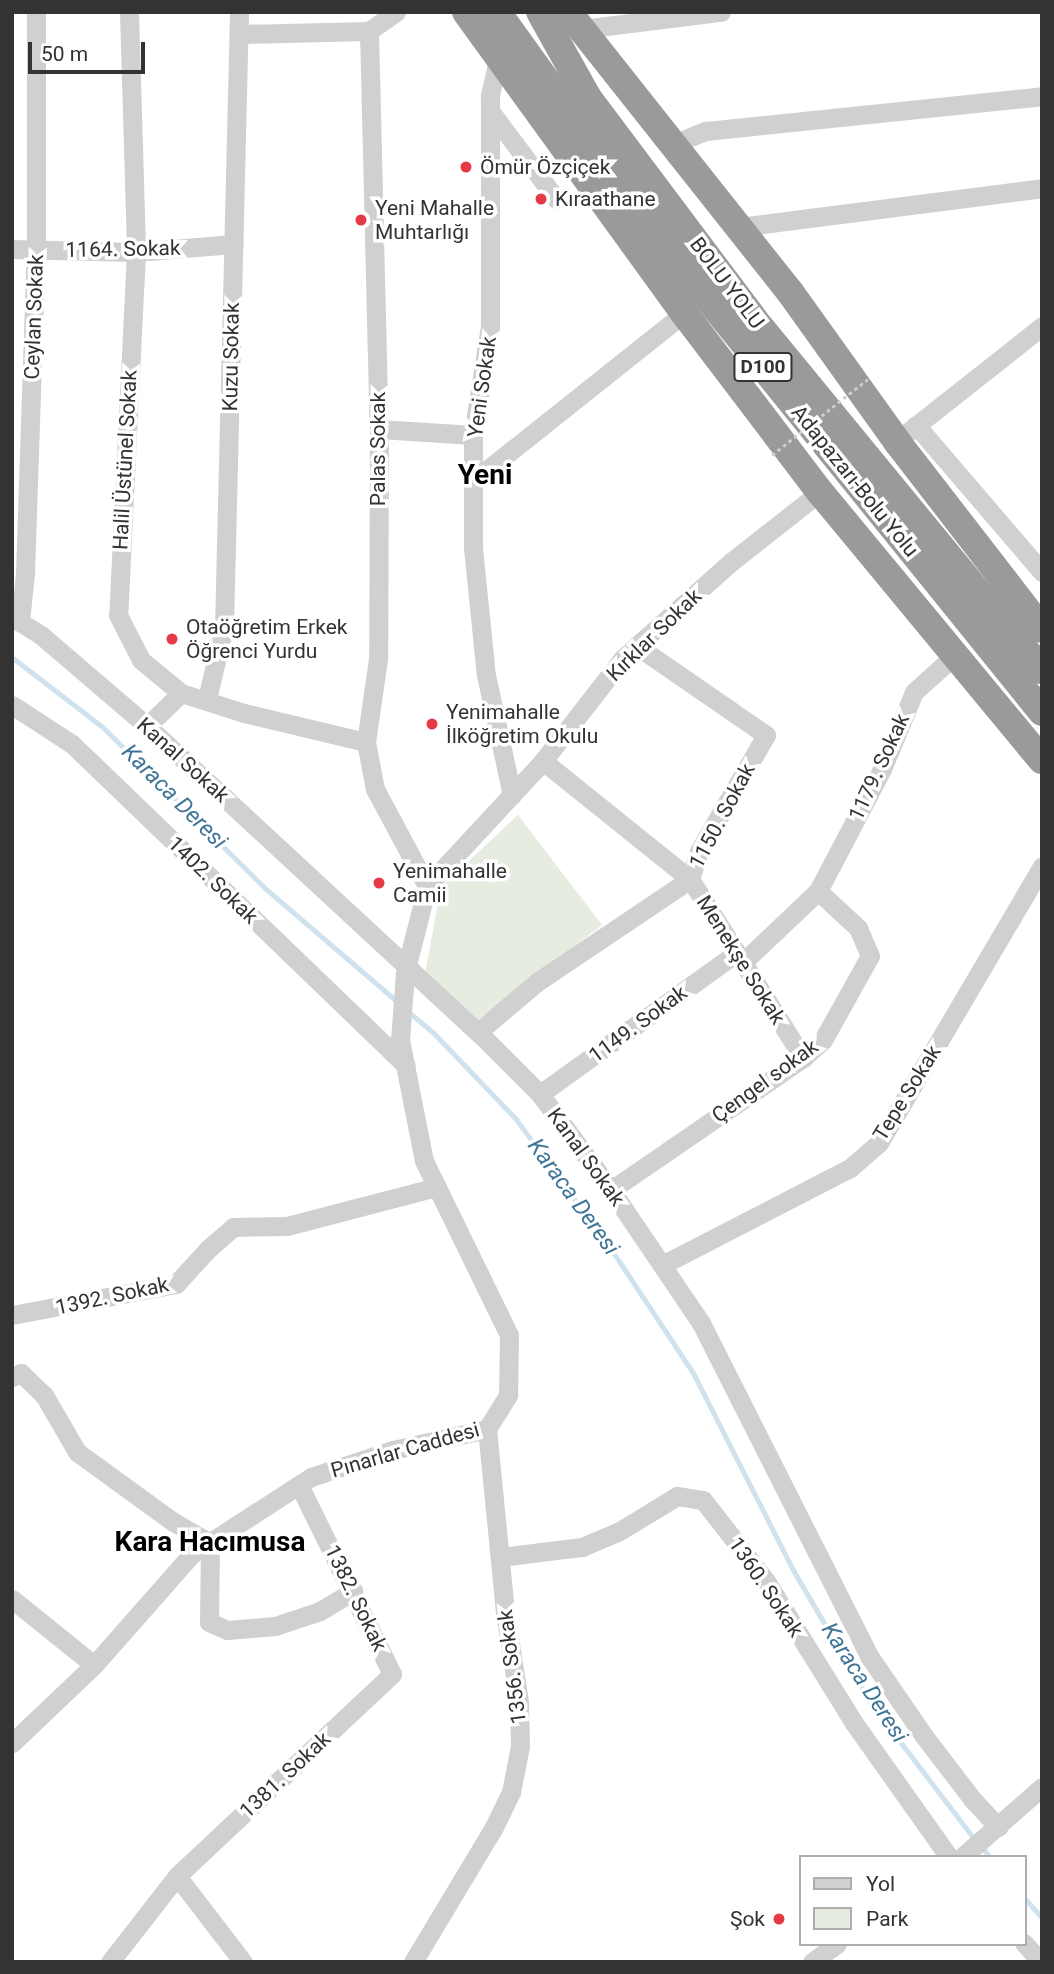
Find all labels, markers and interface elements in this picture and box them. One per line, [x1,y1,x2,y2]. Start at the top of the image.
scale bar [32,28,149,72]
text: 50 m [41,42,88,66]
place label: Ömür Özçiçek [480,154,610,180]
marker: Ömür Özçiçek [458,159,474,175]
place label: Kıraathane [555,186,656,212]
marker: Kıraathane [533,191,549,207]
place label: Yeni Mahalle Muhtarlığı [375,195,494,245]
marker: Yeni Mahalle Muhtarlığı [353,212,369,228]
street label: BOLU YOLU [684,232,770,334]
street label: 1164. Sokak [65,235,181,263]
street label: Ceylan Sokak [19,254,49,380]
street label: Kuzu Sokak [217,302,245,412]
street label: Yeni Sokak [462,335,502,439]
road number: D100 [733,352,793,382]
street label: Halil Üstünel Sokak [108,369,142,551]
street label: Palas Sokak [365,392,391,506]
street label: Adapazarı-Bolu Yolu [786,400,924,562]
district label: Yeni [458,458,512,492]
street label: Kırklar Sokak [601,584,707,686]
place label: Otaöğretim Erkek Öğrenci Yurdu [186,614,347,664]
marker: Otaöğretim Erkek Öğrenci Yurdu [164,631,180,647]
place label: Yenimahalle İlköğretim Okulu [446,699,598,749]
street label: 1179. Sokak [843,710,915,824]
street label: Kanal Sokak [132,712,234,808]
marker: Yenimahalle İlköğretim Okulu [424,716,440,732]
water label: Karaca Deresi [116,739,232,855]
street label: 1150. Sokak [684,759,760,873]
street label: 1402. Sokak [163,831,263,929]
place label: Yenimahalle Camii [393,858,507,908]
marker: Yenimahalle Camii [371,875,387,891]
street label: Menekşe Sokak [691,891,791,1029]
street label: 1149. Sokak [584,980,692,1068]
street label: Çengel sokak [707,1034,823,1128]
street label: Tepe Sokak [868,1041,946,1145]
street label: Kanal Sokak [542,1103,630,1211]
water label: Karaca Deresi [521,1133,625,1261]
street label: 1392. Sokak [53,1272,171,1320]
street label: Pınarlar Caddesi [328,1417,482,1483]
district label: Kara Hacımusa [115,1525,305,1559]
street label: 1360. Sokak [723,1532,809,1642]
street label: 1382. Sokak [319,1541,393,1655]
street label: 1356. Sokak [492,1608,532,1726]
water label: Karaca Deresi [815,1618,913,1748]
street label: 1381. Sokak [234,1727,336,1823]
legend [799,1855,1026,1946]
text: Yol [866,1872,895,1896]
place label: Şok [730,1906,765,1932]
text: Park [866,1907,908,1931]
marker: Şok [771,1911,787,1927]

